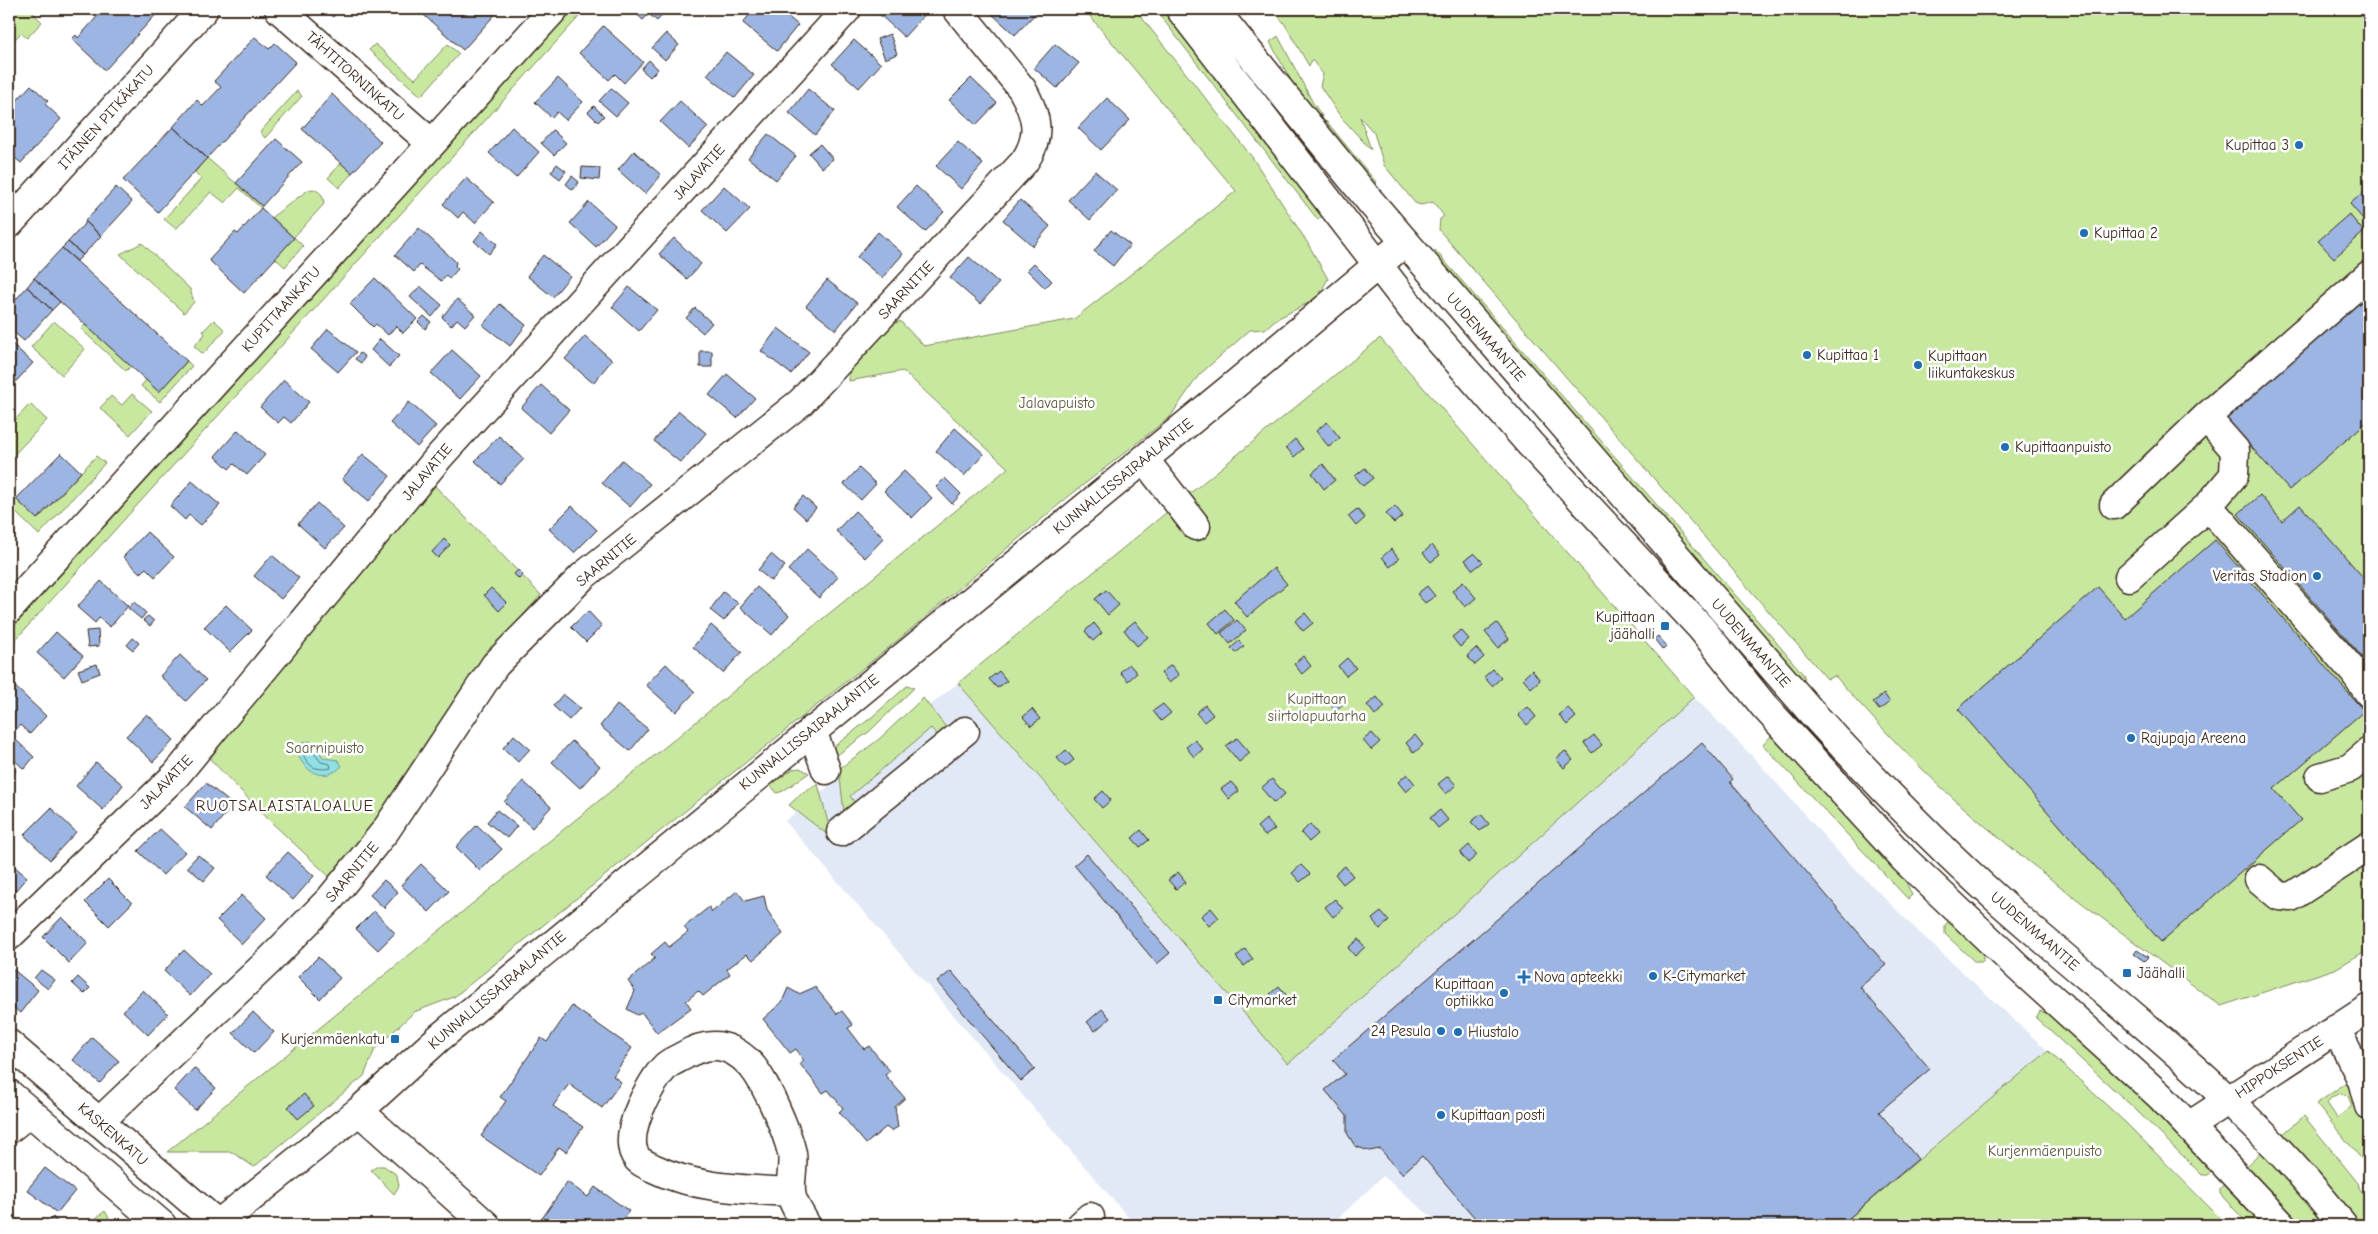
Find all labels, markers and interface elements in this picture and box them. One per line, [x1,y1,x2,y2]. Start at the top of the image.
street label: TÄHTITORNINKATU [302,27,408,125]
street label: ITÄINEN PITKÄKATU [54,61,158,173]
place label: Kupittaa 3 [2225,136,2289,154]
marker: Kupittaa 3 [2293,139,2305,151]
street label: JALAVATIE [669,140,729,204]
place label: Kupittaa 2 [2094,224,2158,242]
marker: Kupittaa 2 [2078,227,2090,239]
street label: SAARNITIE [874,257,938,323]
street label: KUPITTAANKATU [238,262,324,356]
street label: UUDENMAANTIE [1443,289,1529,385]
place label: Kupittaa 1 [1817,346,1879,364]
place label: Kupittaan liikuntakeskus [1928,347,2015,382]
marker: Kupittaa 1 [1801,349,1813,361]
marker: Kupittaan liikuntakeskus [1912,359,1924,371]
park label: Jalavapuisto [1019,394,1095,412]
street label: KUNNALLISSAIRAALANTIE [1050,414,1196,538]
place label: Kupittaanpuisto [2015,438,2111,456]
street label: JALAVATIE [398,440,456,504]
marker: Kupittaanpuisto [1999,441,2011,453]
street label: SAARNITIE [572,530,640,590]
place label: Veritas Stadion [2213,567,2307,585]
marker: Veritas Stadion [2311,570,2323,582]
street label: UUDENMAANTIE [1708,595,1794,691]
place label: Kupittaan jäähalli [1596,608,1655,643]
marker: Kupittaan jäähalli [1659,620,1671,632]
street label: KUNNALLISSAIRAALANTIE [736,670,882,794]
park label: Kupittaan siirtolapuutarha [1268,690,1366,725]
place label: Rajupaja Areena [2141,729,2246,747]
marker: Rajupaja Areena [2125,732,2137,744]
park label: Saarnipuisto [286,739,364,757]
street label: JALAVATIE [136,751,196,813]
district label: RUOTSALAISTALOALUE [196,797,374,815]
street label: SAARNITIE [322,838,382,906]
street label: UUDENMAANTIE [1987,888,2083,974]
street label: KUNNALLISSAIRAALANTIE [424,927,570,1053]
place label: Jäähalli [2137,964,2185,982]
place label: K-Citymarket [1663,967,1746,985]
marker: Jäähalli [2121,967,2133,979]
place label: Nova apteekki [1534,968,1623,986]
marker: K-Citymarket [1647,970,1659,982]
marker: Nova apteekki [1518,971,1530,983]
place label: Kupittaan optiikka [1435,975,1494,1010]
marker: Kupittaan optiikka [1498,987,1510,999]
place label: Citymarket [1228,991,1297,1009]
marker: Citymarket [1212,994,1224,1006]
place label: 24 Pesula [1371,1022,1431,1040]
place label: Hiustalo [1468,1023,1519,1041]
marker: 24 Pesula [1435,1025,1447,1037]
marker: Hiustalo [1452,1026,1464,1038]
place label: Kurjenmäenkatu [281,1030,385,1048]
street label: HIPPOKSENTIE [2232,1032,2326,1102]
marker: Kurjenmäenkatu [389,1033,401,1045]
street label: KASKENKATU [74,1099,152,1169]
place label: Kupittaan posti [1451,1106,1545,1124]
marker: Kupittaan posti [1435,1109,1447,1121]
park label: Kurjenmäenpuisto [1988,1142,2102,1160]

